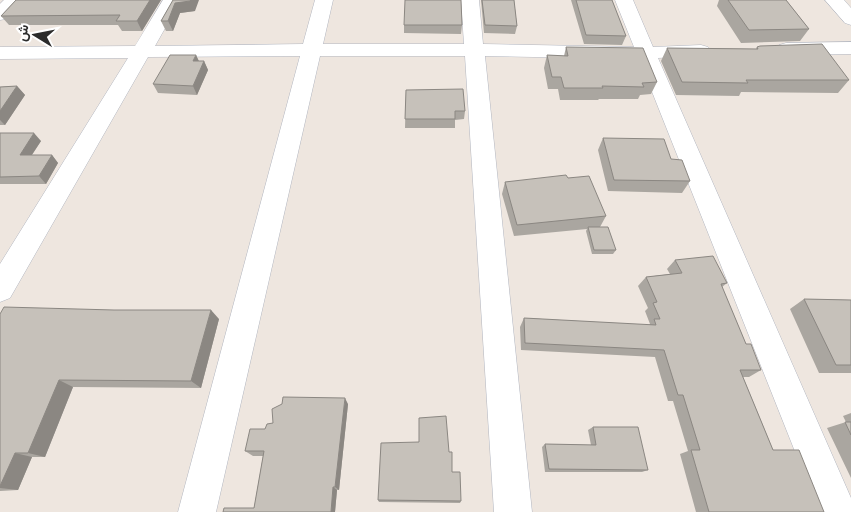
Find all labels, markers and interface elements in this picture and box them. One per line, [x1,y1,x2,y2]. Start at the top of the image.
north arrow [10,10,60,60]
text: ش [12,23,33,43]

